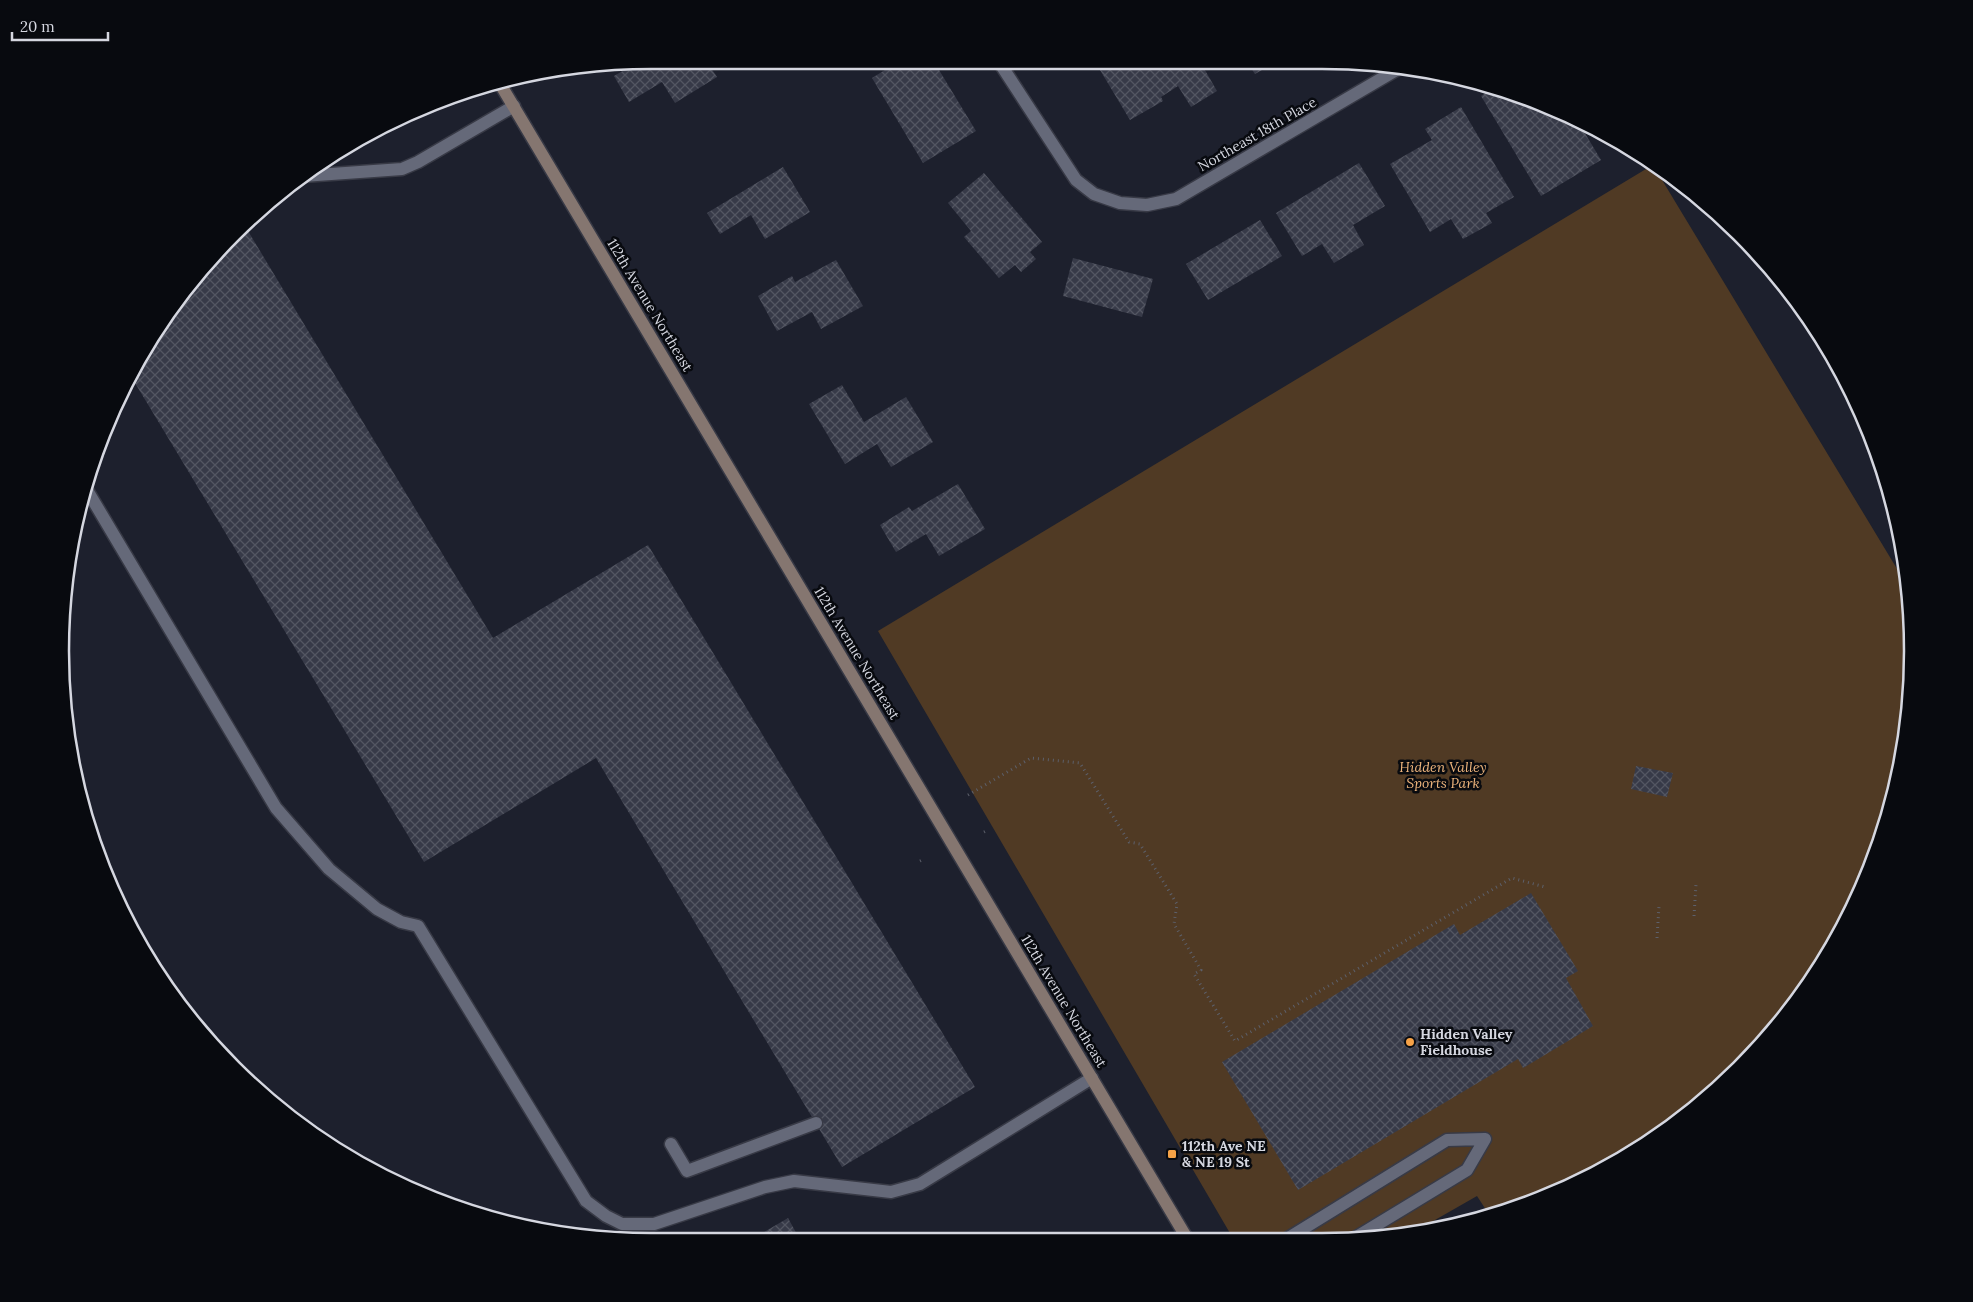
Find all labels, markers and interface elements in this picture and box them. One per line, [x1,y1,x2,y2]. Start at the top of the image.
scale bar [12,10,109,42]
text: 20 m [20,17,55,36]
street label: Northeast 18th Place [1195,93,1320,175]
street label: 112th Avenue Northeast [603,235,697,375]
street label: 112th Avenue Northeast [810,583,904,723]
park label: Hidden Valley Sports Park [1399,758,1487,792]
street label: 112th Avenue Northeast [1017,931,1111,1071]
place label: Hidden Valley Fieldhouse [1420,1025,1513,1059]
marker: Hidden Valley Fieldhouse [1404,1036,1416,1048]
place label: 112th Ave NE & NE 19 St [1182,1137,1266,1171]
marker: 112th Ave NE & NE 19 St [1166,1148,1178,1160]

